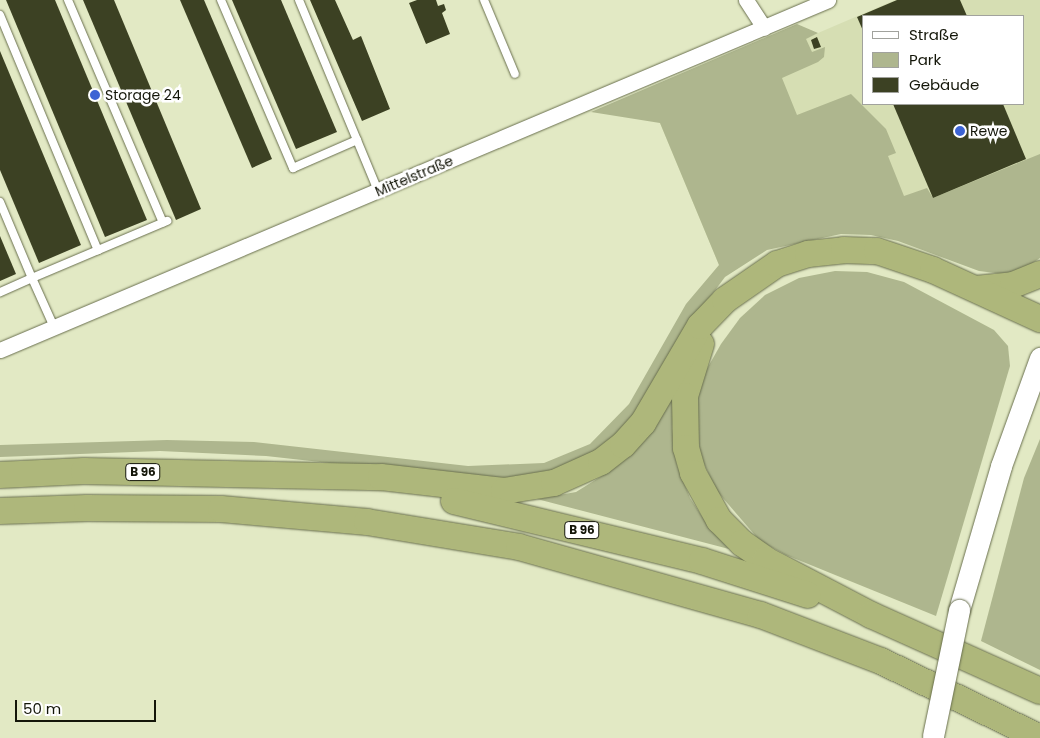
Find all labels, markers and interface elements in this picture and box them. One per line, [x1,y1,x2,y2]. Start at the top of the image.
legend [862,15,1025,105]
text: Straße [909,24,959,45]
text: Park [909,49,941,70]
text: Gebäude [909,74,979,95]
place label: Storage 24 [105,87,181,103]
marker: Storage 24 [89,89,101,101]
place label: Rewe [970,123,1007,139]
marker: Rewe [954,125,966,137]
street label: Mittelstraße [372,152,456,200]
road number: B 96 [124,462,162,482]
road number: B 96 [563,520,601,540]
scale bar [18,690,159,722]
text: 50 m [23,698,61,719]

